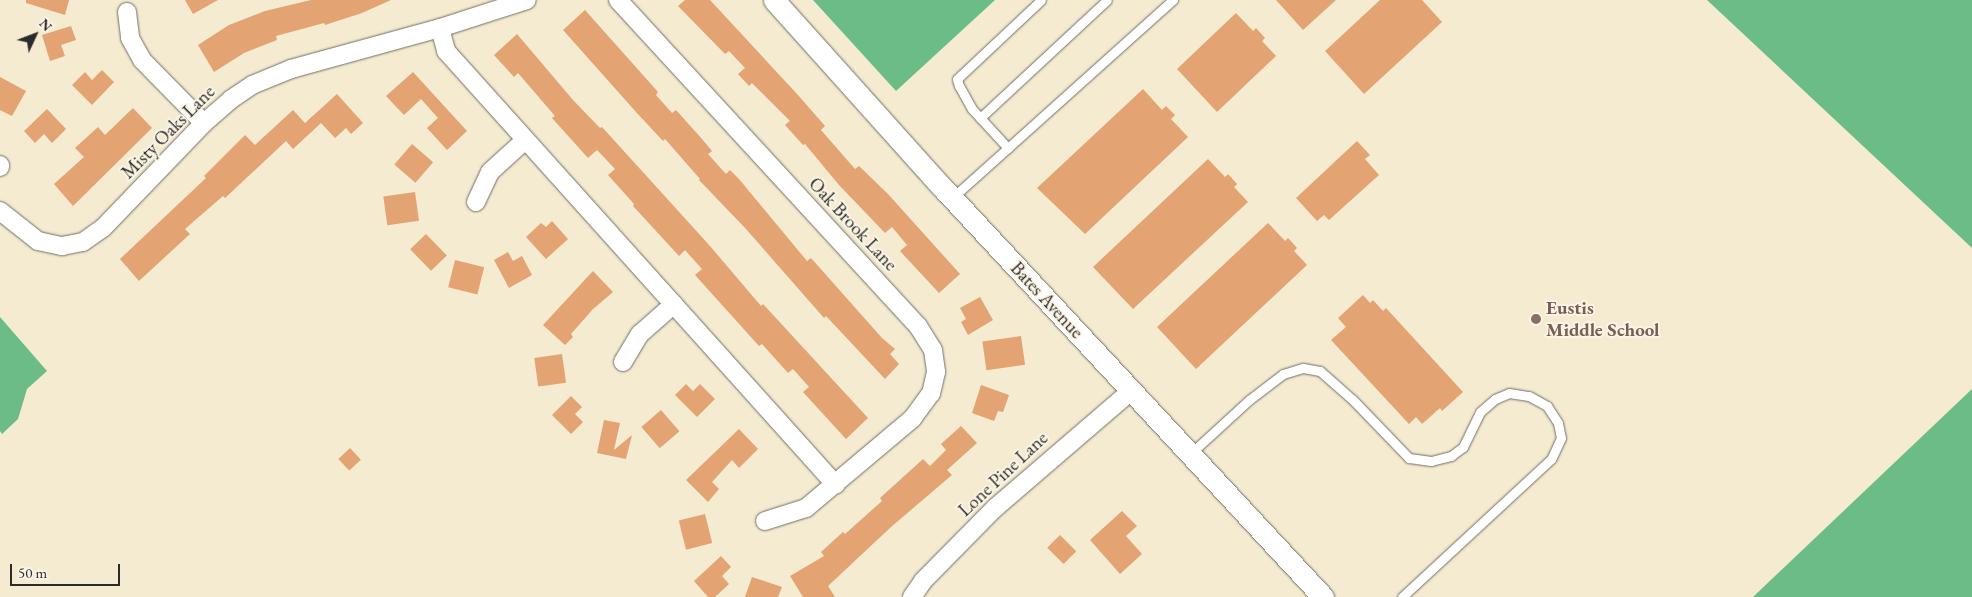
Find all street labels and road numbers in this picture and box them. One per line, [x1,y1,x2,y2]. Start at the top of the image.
street label: Misty Oaks Lane [116,80,220,184]
street label: Oak Brook Lane [804,172,902,276]
street label: Bates Avenue [1006,257,1088,343]
street label: Lone Pine Lane [953,427,1053,521]

